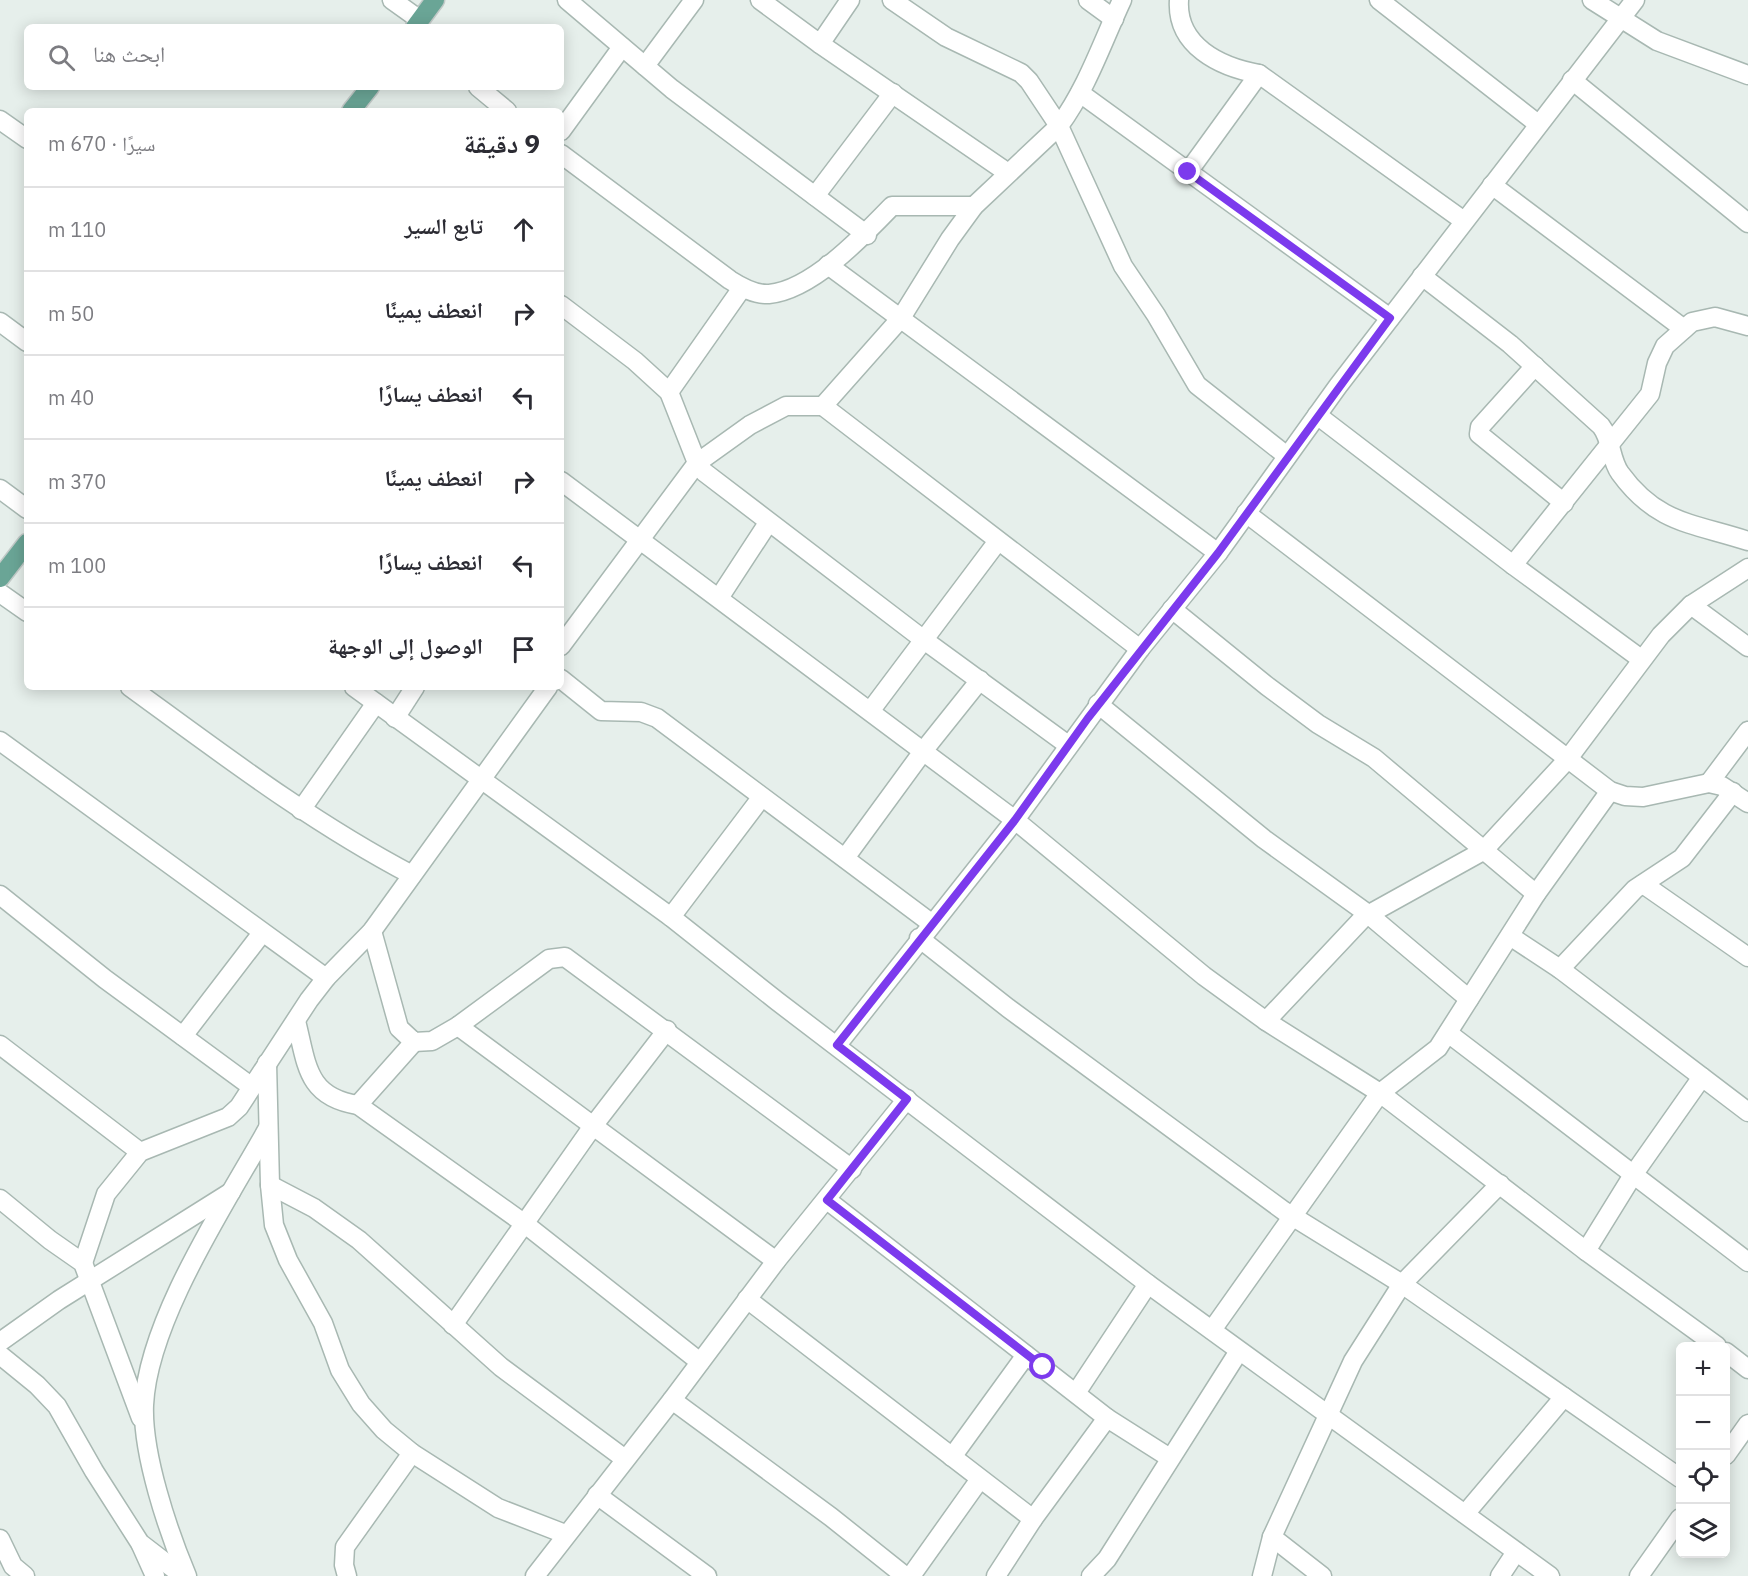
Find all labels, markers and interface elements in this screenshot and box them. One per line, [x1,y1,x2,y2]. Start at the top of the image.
search box [24,24,564,90]
text: ابحث هنا [93,39,165,68]
icon: search [45,41,78,74]
text: 9 دقيقة [464,126,540,160]
text: سيرًا · 670 m [48,130,155,157]
route end [1174,158,1200,184]
text: تابع السير [404,211,483,240]
icon: ahead [507,213,540,246]
text: 110 m [48,216,106,243]
text: انعطف يمينًا [385,295,483,324]
icon: right [507,297,540,330]
text: 50 m [48,300,94,327]
text: انعطف يسارًا [378,379,483,408]
icon: left [507,381,540,414]
text: 40 m [48,384,94,411]
text: انعطف يمينًا [385,463,483,492]
icon: right [507,465,540,498]
text: 370 m [48,468,106,495]
text: انعطف يسارًا [378,547,483,576]
icon: left [507,549,540,582]
text: 100 m [48,552,106,579]
text: الوصول إلى الوجهة [328,631,483,660]
icon: arrive [507,633,540,666]
map controls [1676,1342,1730,1558]
button: + [1676,1342,1730,1396]
route start [1029,1353,1055,1379]
button: − [1676,1396,1730,1450]
button: locate [1676,1450,1730,1504]
button: layers [1676,1504,1730,1558]

